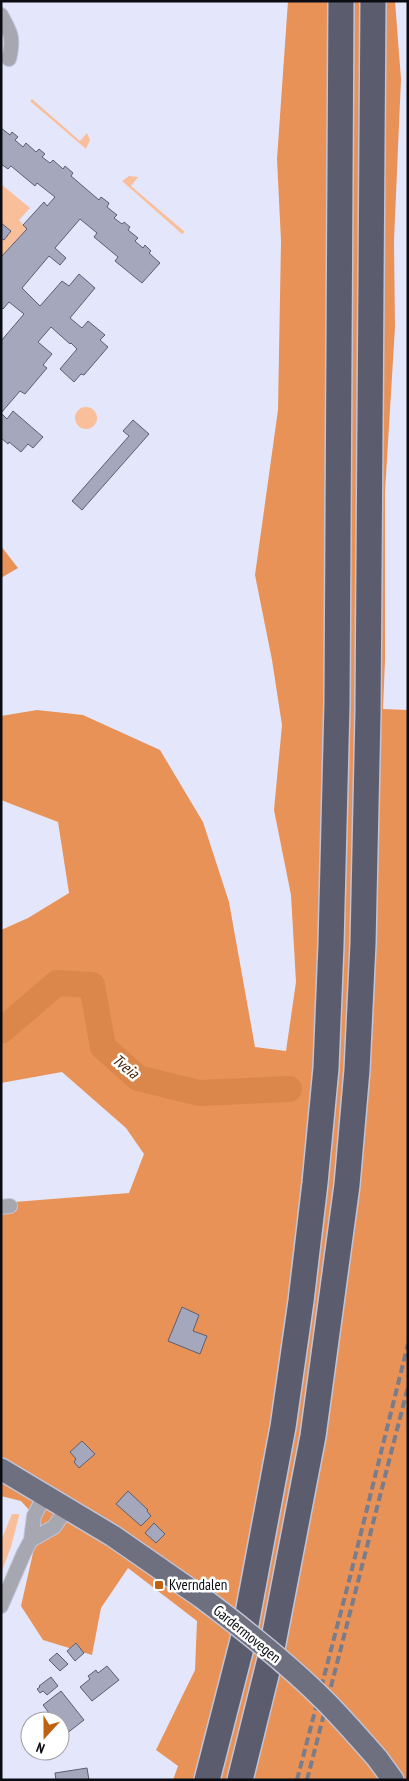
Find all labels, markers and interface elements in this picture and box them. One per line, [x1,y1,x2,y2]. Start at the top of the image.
water label: Tveia [109,1049,144,1084]
place label: Kverndalen [169,1575,227,1594]
marker: Kverndalen [153,1579,165,1591]
street label: Gardermovegen [210,1601,285,1667]
north arrow [20,1711,70,1761]
text: N [34,1738,47,1758]

